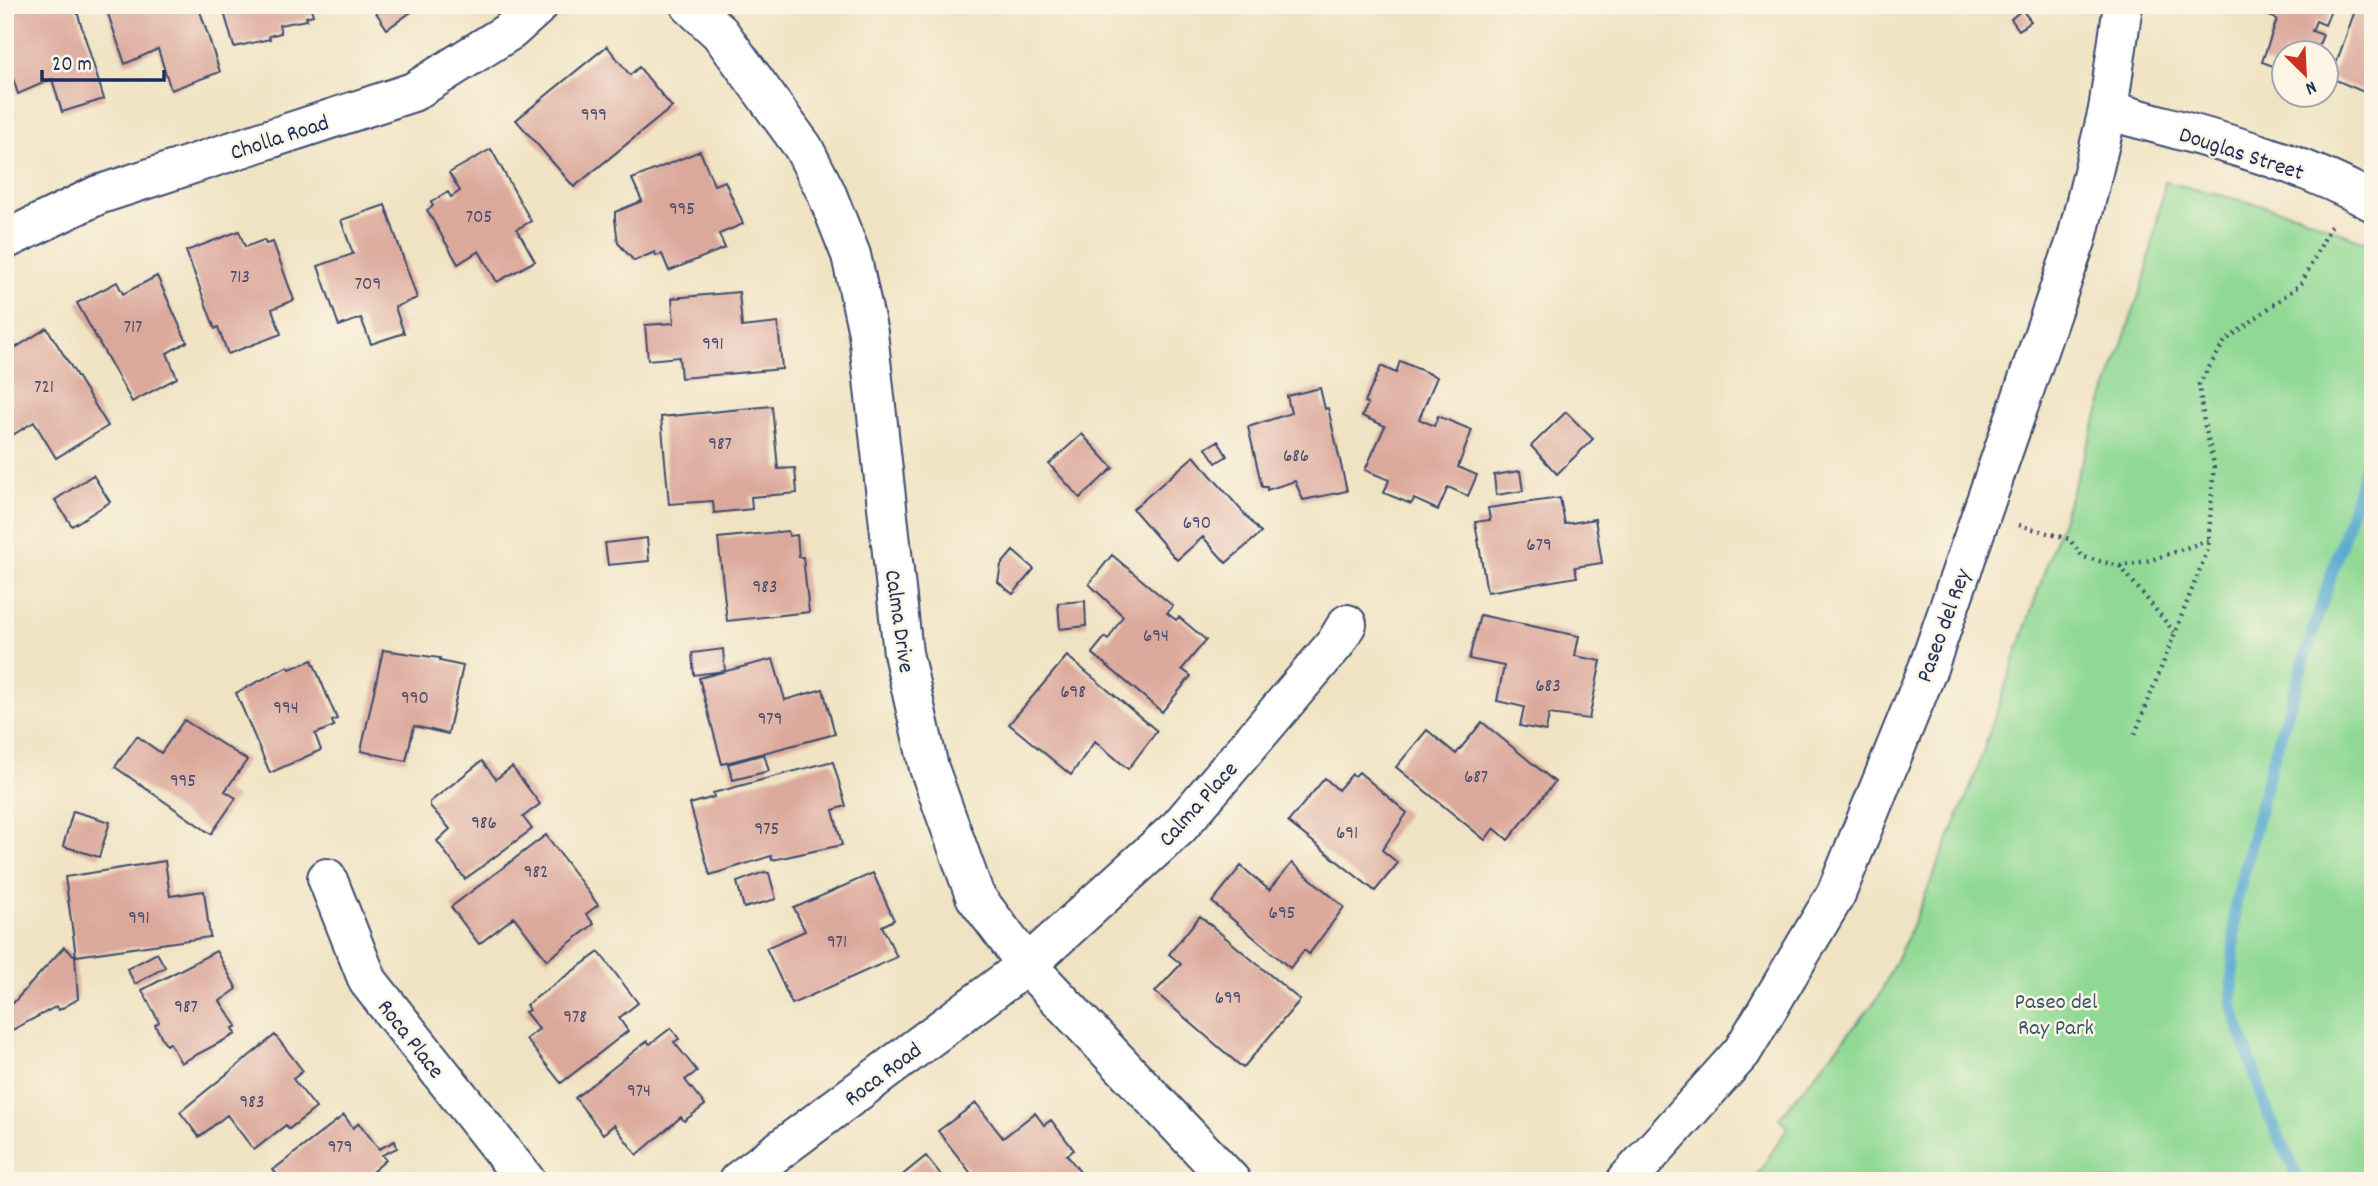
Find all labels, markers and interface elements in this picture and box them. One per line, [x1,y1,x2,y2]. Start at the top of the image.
scale bar [42,38,164,82]
north arrow [2270,38,2340,108]
text: 20 m [52,51,92,81]
text: N [2301,72,2320,101]
house number: 999 [581,103,607,130]
street label: Cholla Road [226,108,334,171]
street label: Douglas Street [2174,120,2307,191]
house number: 995 [669,197,695,224]
house number: 705 [466,205,492,232]
house number: 713 [230,265,250,292]
house number: 709 [355,272,381,299]
house number: 717 [124,315,142,342]
house number: 991 [702,332,724,359]
house number: 721 [34,375,54,402]
house number: 987 [708,432,732,459]
house number: 686 [1283,444,1309,471]
house number: 690 [1183,511,1211,538]
house number: 679 [1526,533,1552,560]
street label: Paseo del Rey [1909,564,1981,688]
street label: Calma Drive [874,568,921,675]
house number: 983 [753,575,777,602]
house number: 694 [1143,624,1169,651]
house number: 683 [1535,674,1561,701]
house number: 698 [1060,680,1086,707]
house number: 990 [401,686,429,713]
house number: 994 [273,696,299,723]
house number: 979 [758,707,782,734]
street label: Calma Place [1152,755,1247,856]
house number: 687 [1464,765,1488,792]
house number: 995 [170,769,196,796]
house number: 986 [471,811,497,838]
house number: 975 [755,817,779,844]
house number: 691 [1336,821,1358,848]
house number: 982 [524,860,548,887]
house number: 695 [1269,901,1295,928]
house number: 991 [128,906,150,933]
house number: 971 [827,930,847,957]
house number: 699 [1215,986,1241,1013]
park label: Paseo del Ray Park [2015,987,2098,1046]
street label: Roca Place [368,993,451,1087]
house number: 987 [174,995,198,1022]
house number: 978 [563,1005,587,1032]
street label: Roca Road [838,1036,930,1116]
house number: 974 [627,1079,651,1106]
house number: 983 [240,1090,264,1117]
house number: 979 [328,1135,352,1162]

